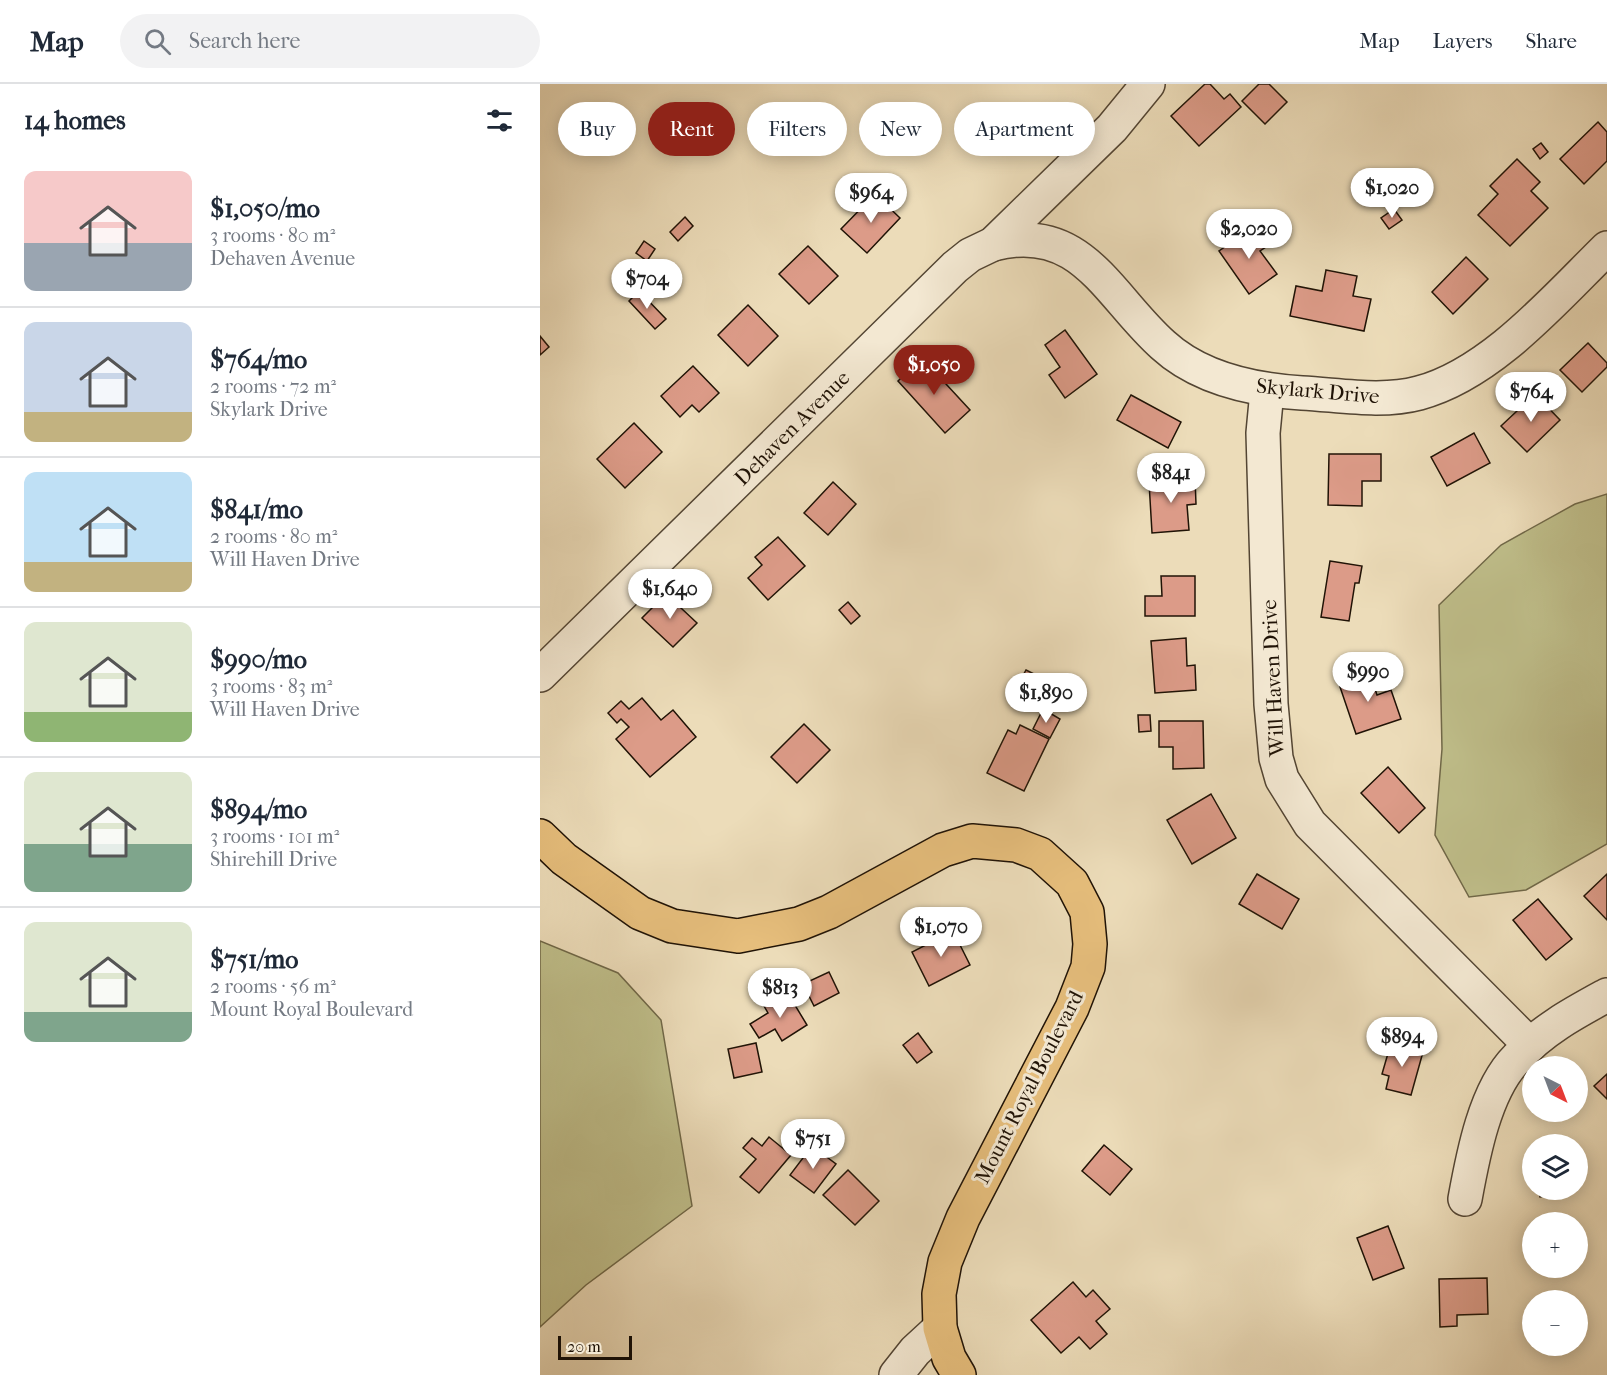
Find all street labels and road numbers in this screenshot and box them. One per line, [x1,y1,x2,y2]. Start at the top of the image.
street label: Dehaven Avenue [730,366,854,490]
street label: Skylark Drive [1255,374,1381,408]
street label: Will Haven Drive [1257,599,1289,758]
street label: Mount Royal Boulevard [970,986,1088,1187]

